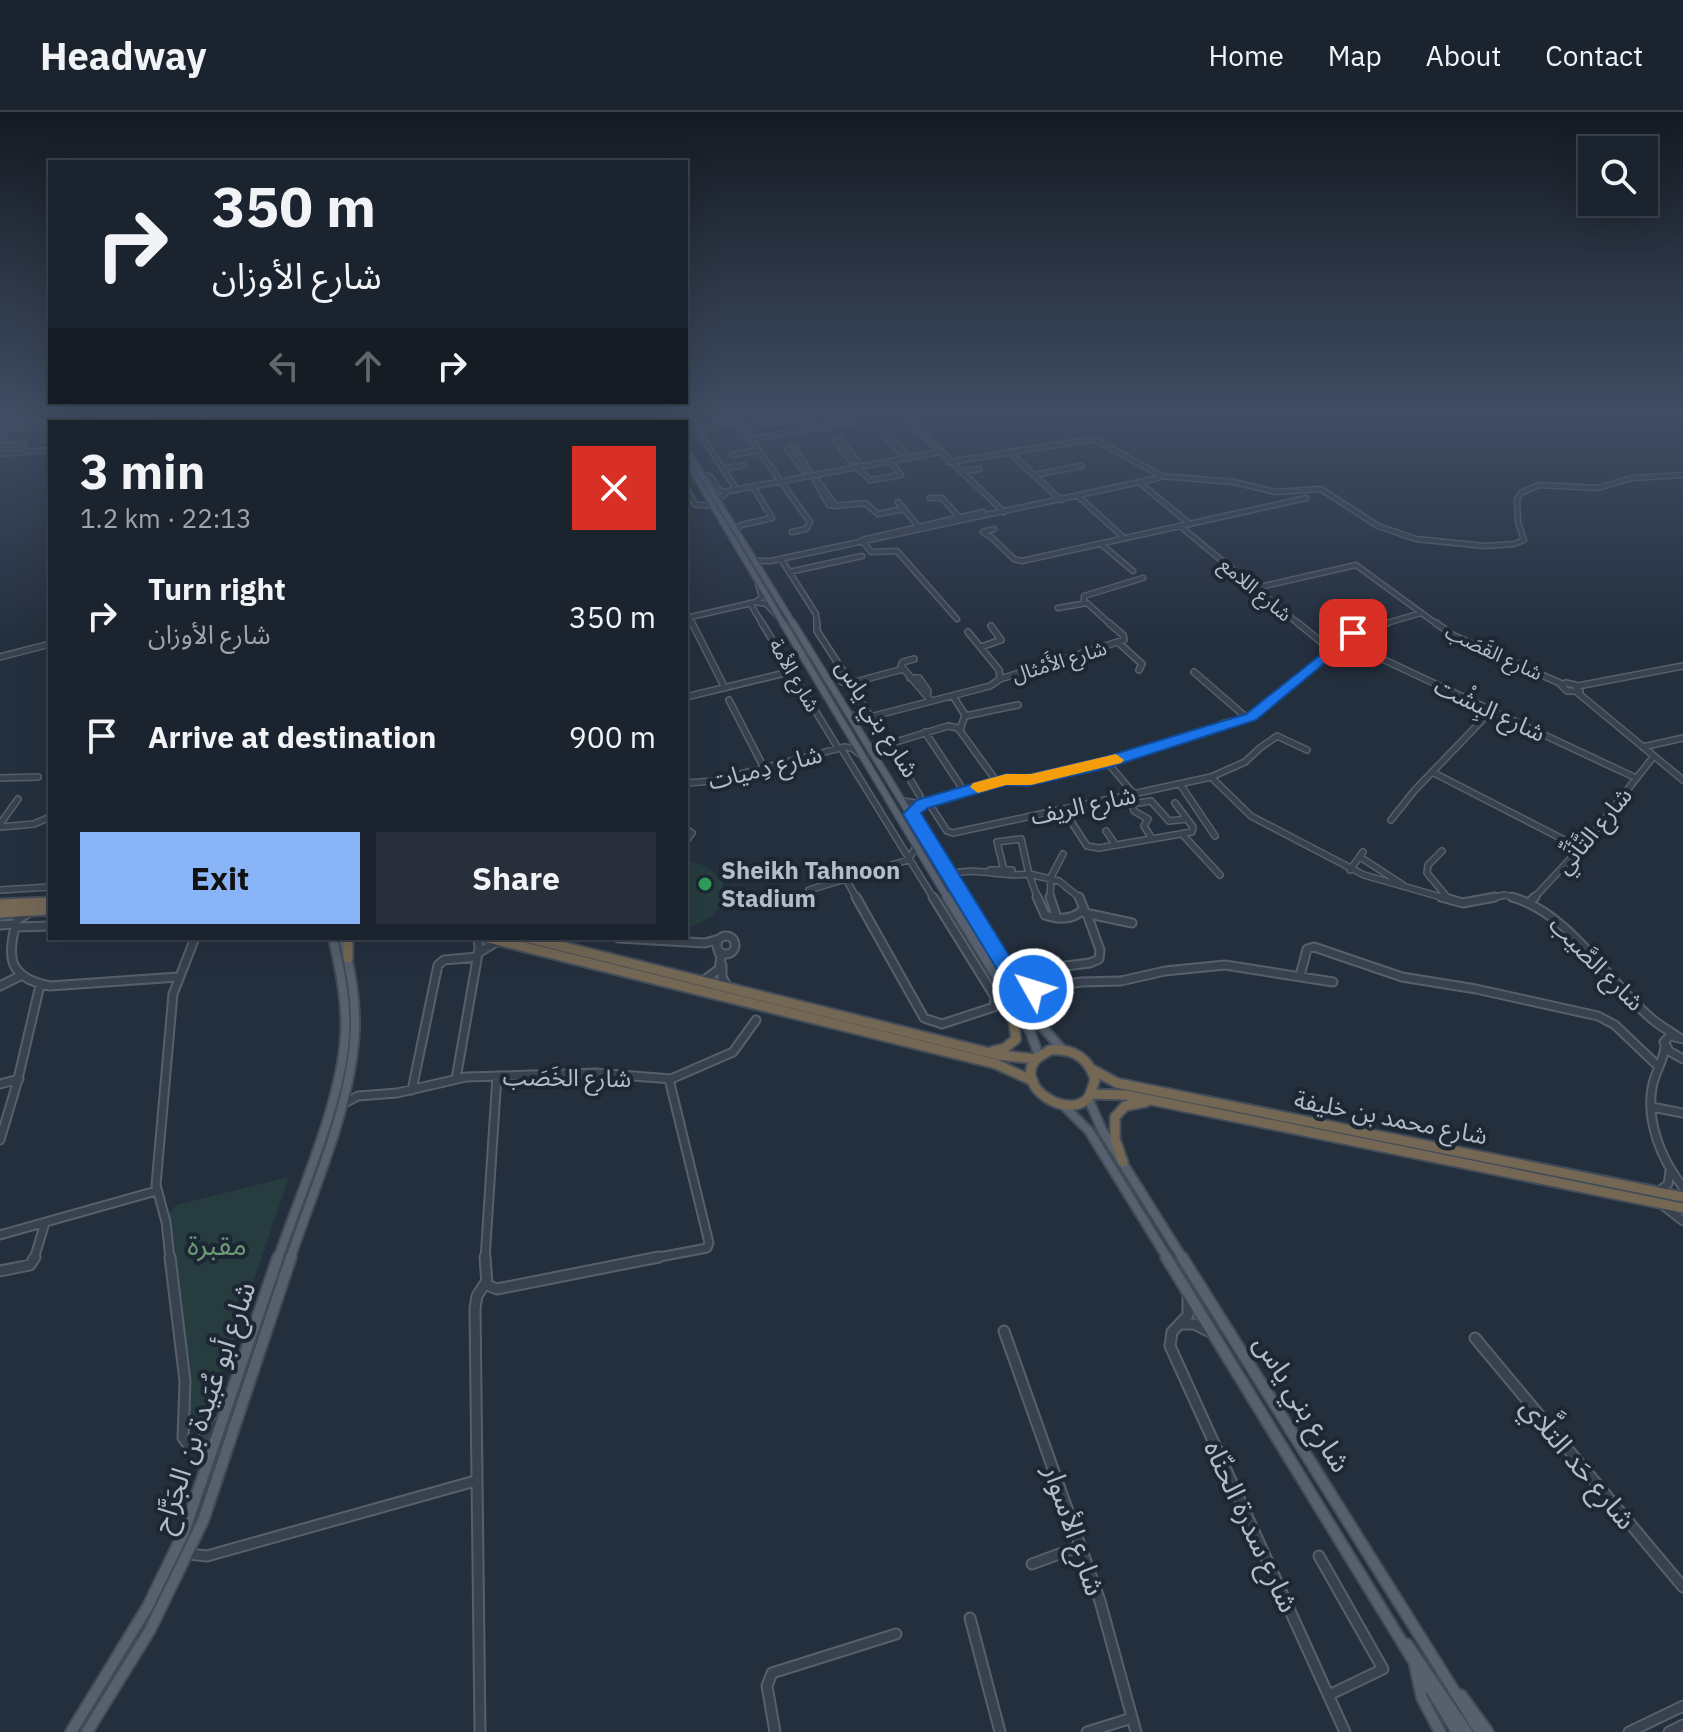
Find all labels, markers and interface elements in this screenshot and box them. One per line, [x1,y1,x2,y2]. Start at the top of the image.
text: Headway [40,31,207,80]
text: Home [1208,37,1284,74]
text: Map [1328,37,1382,74]
text: About [1426,37,1501,74]
text: Contact [1545,37,1643,74]
map controls [1578,136,1658,216]
button: search [1578,136,1658,216]
text: 350 m [212,170,376,242]
icon: right [80,192,184,296]
text: شارع الأوزان [212,252,382,299]
icon: left [262,344,306,388]
icon: ahead [346,344,390,388]
icon: right [430,344,474,388]
text: 3 min [80,440,205,502]
button: close [572,446,656,530]
text: 1.2 km · 22:13 [80,501,252,535]
street label: شارع اللامع [1213,551,1298,629]
text: Turn right [148,569,286,608]
icon: right [80,594,124,638]
text: 350 m [569,597,656,636]
pin [1319,599,1387,667]
icon: arrive [1331,611,1375,655]
text: شارع الأوزان [148,617,271,651]
street label: شارع القَصَب [1440,618,1547,688]
street label: شارع الأمة [761,633,827,718]
street label: شارع الأَمْثال [1008,634,1110,690]
street label: شارع بني ياس [826,653,927,785]
street label: شارع البِشْت [1428,669,1551,751]
icon: arrive [80,714,124,758]
text: Arrive at destination [148,717,436,756]
text: 900 m [569,717,656,756]
street label: شارع دِميات [705,737,826,799]
street label: شارع الريف [1027,778,1139,834]
street label: شارع التَّأنِّي [1545,778,1642,883]
button: Exit [80,832,360,924]
button: Share [376,832,656,924]
place label: Sheikh Tahnoon Stadium [721,854,900,914]
marker: Sheikh Tahnoon Stadium [696,875,714,893]
street label: شارع الصَّيب [1541,908,1652,1019]
position arrow [991,947,1075,1031]
street label: شارع الخَصَب [502,1060,632,1096]
street label: شارع محمد بن خليفة [1291,1083,1490,1153]
park label: مقبرة [187,1226,247,1263]
street label: شارع أبو عُبَيدة بن الجَرَّاح [143,1276,266,1539]
street label: شارع بني ياس [1243,1327,1360,1481]
street label: شارع حَد التلَّاي [1510,1386,1649,1539]
street label: شارع سدرة الحنّاه [1193,1434,1308,1619]
street label: شارع الأسوار [1032,1459,1115,1601]

